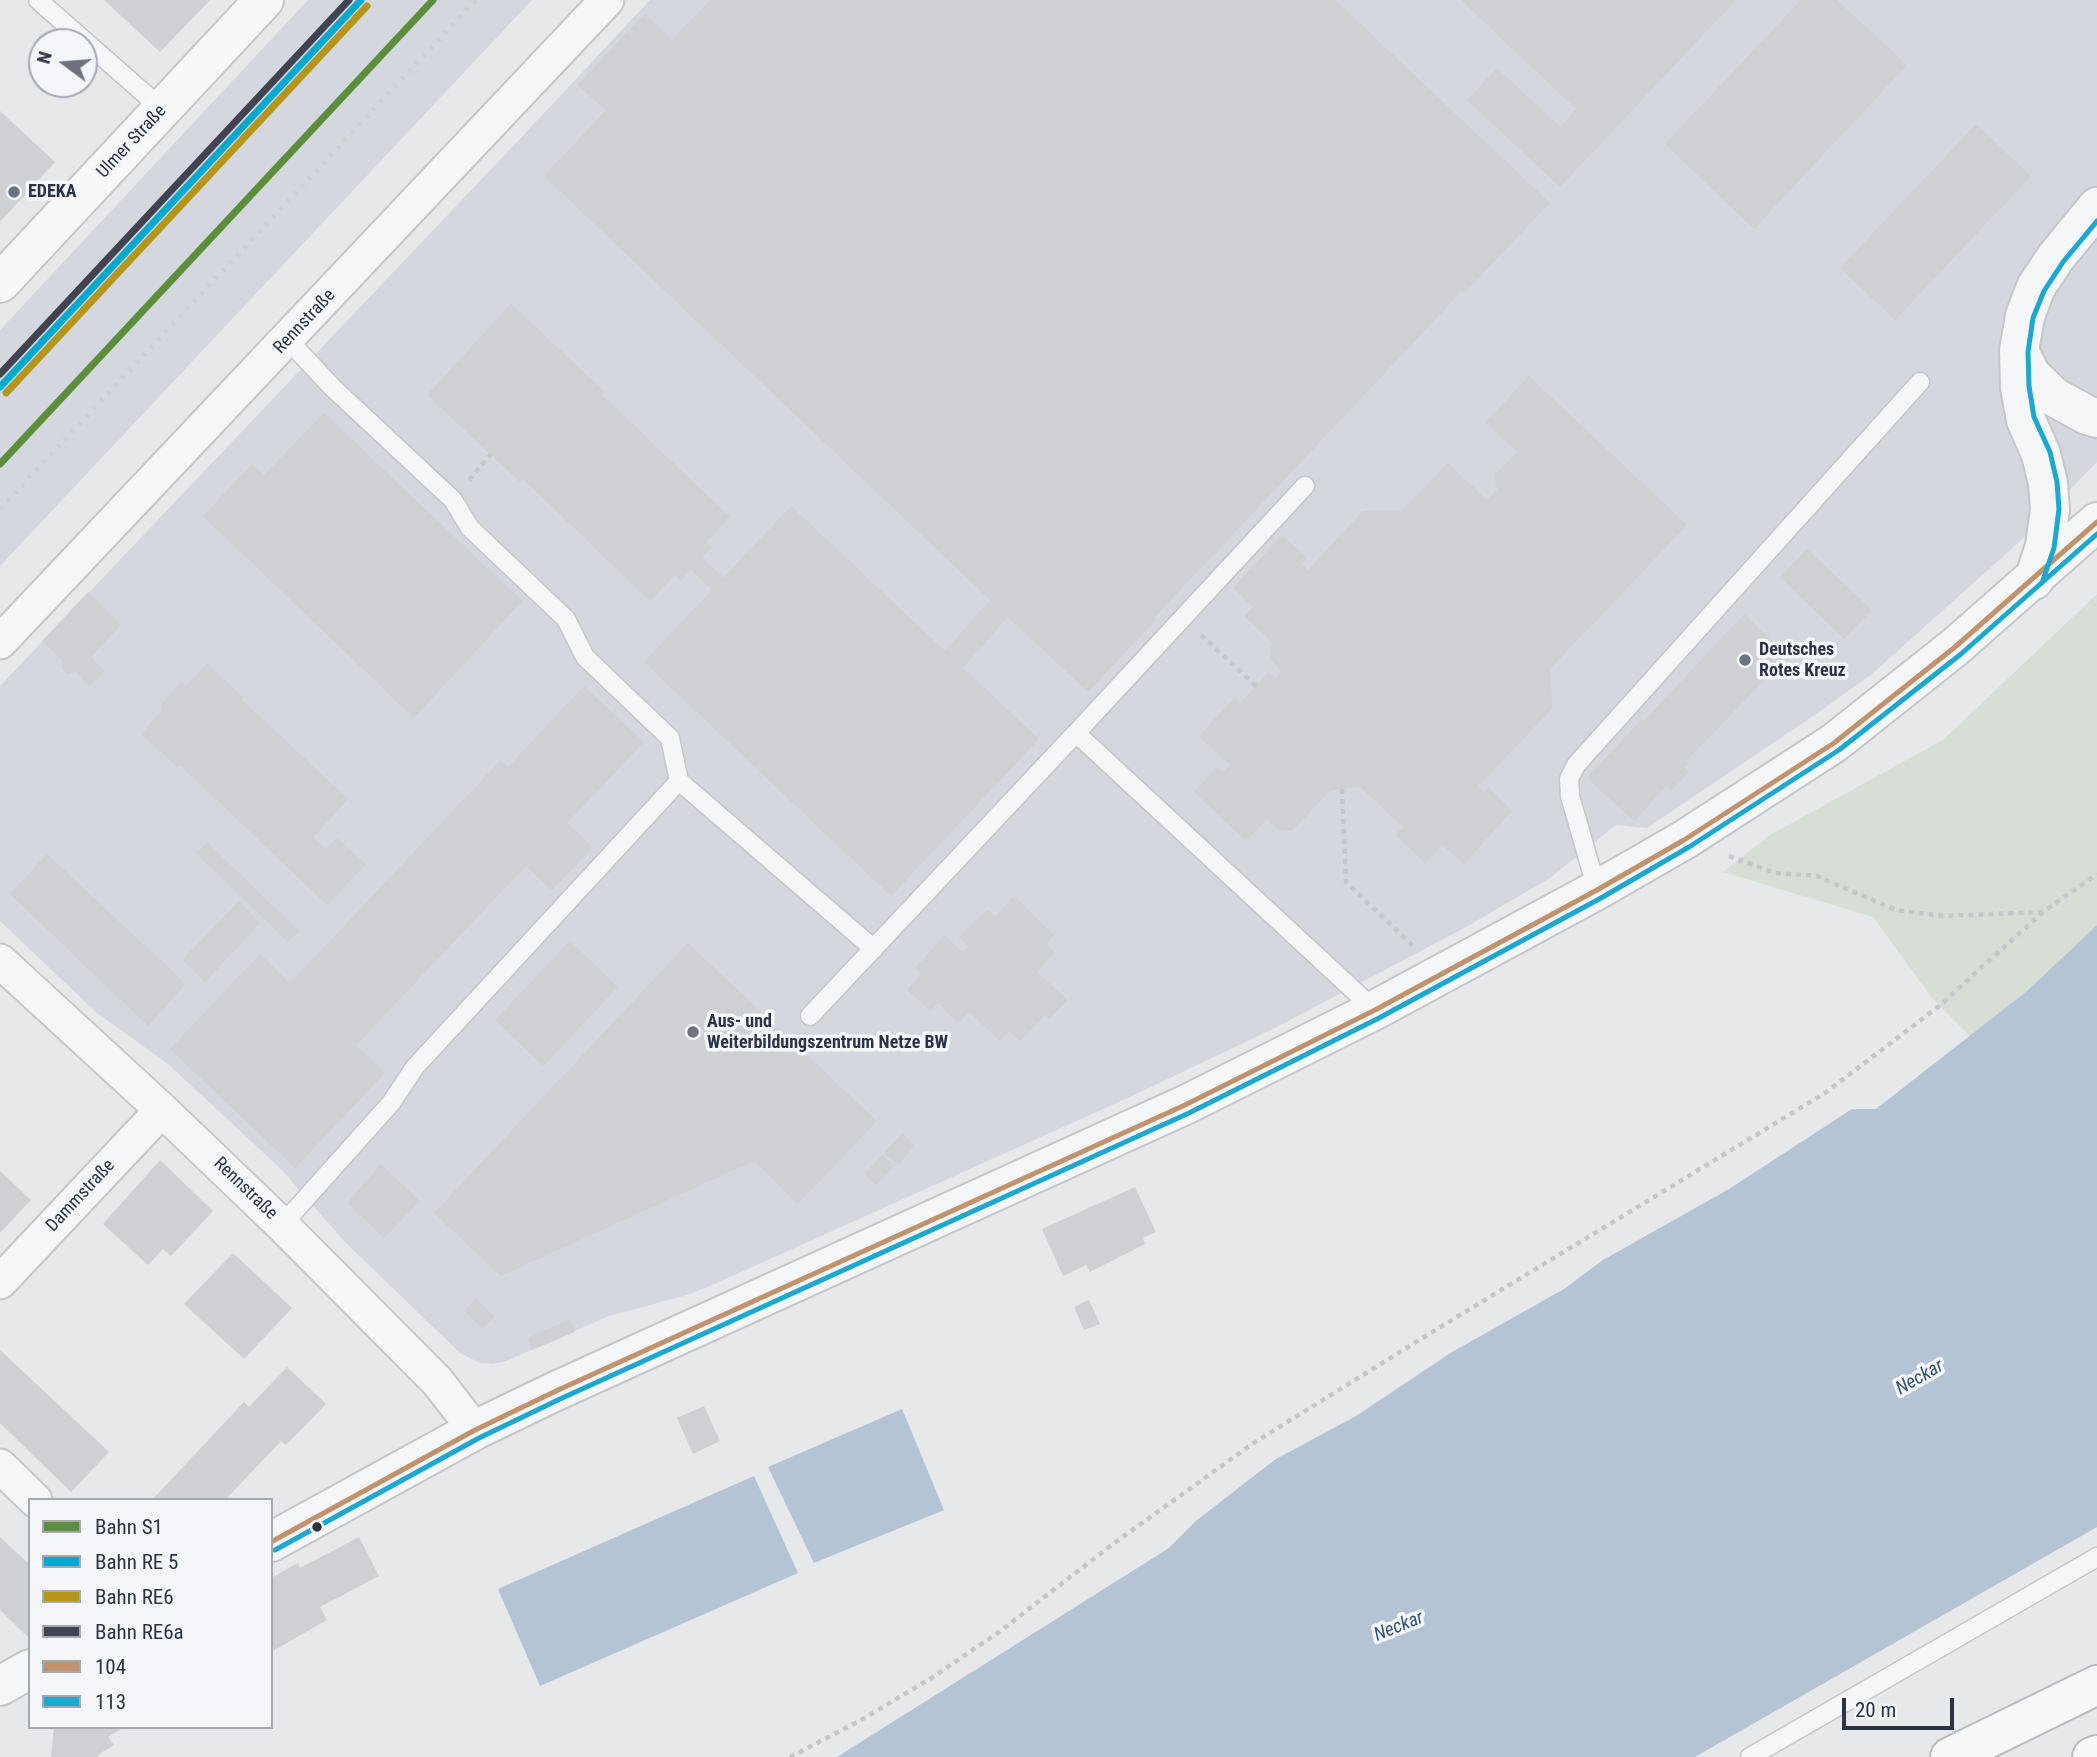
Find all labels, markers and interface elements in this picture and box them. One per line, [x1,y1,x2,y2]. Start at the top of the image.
north arrow [28,28,98,98]
text: N [32,49,57,66]
street label: Ulmer Straße [93,101,171,183]
place label: EDEKA [28,181,77,203]
marker: EDEKA [6,184,22,200]
street label: Rennstraße [270,285,340,359]
place label: Deutsches Rotes Kreuz [1759,639,1846,682]
marker: Deutsches Rotes Kreuz [1737,652,1753,668]
place label: Aus- und Weiterbildungszentrum Netze BW [707,1011,948,1054]
marker: Aus- und Weiterbildungszentrum Netze BW [685,1024,701,1040]
street label: Rennstraße [209,1153,281,1225]
street label: Dammstraße [42,1155,120,1237]
water label: Neckar [1892,1355,1948,1401]
legend [28,1498,273,1729]
text: Bahn S1 [95,1515,163,1539]
unlabelled marker [310,1520,324,1534]
text: Bahn RE 5 [95,1550,178,1574]
text: Bahn RE6 [95,1585,174,1609]
water label: Neckar [1371,1607,1427,1647]
text: Bahn RE6a [95,1620,184,1644]
text: 104 [95,1655,126,1679]
scale bar [1845,1684,1957,1728]
text: 113 [95,1690,126,1714]
text: 20 m [1855,1698,1896,1722]

